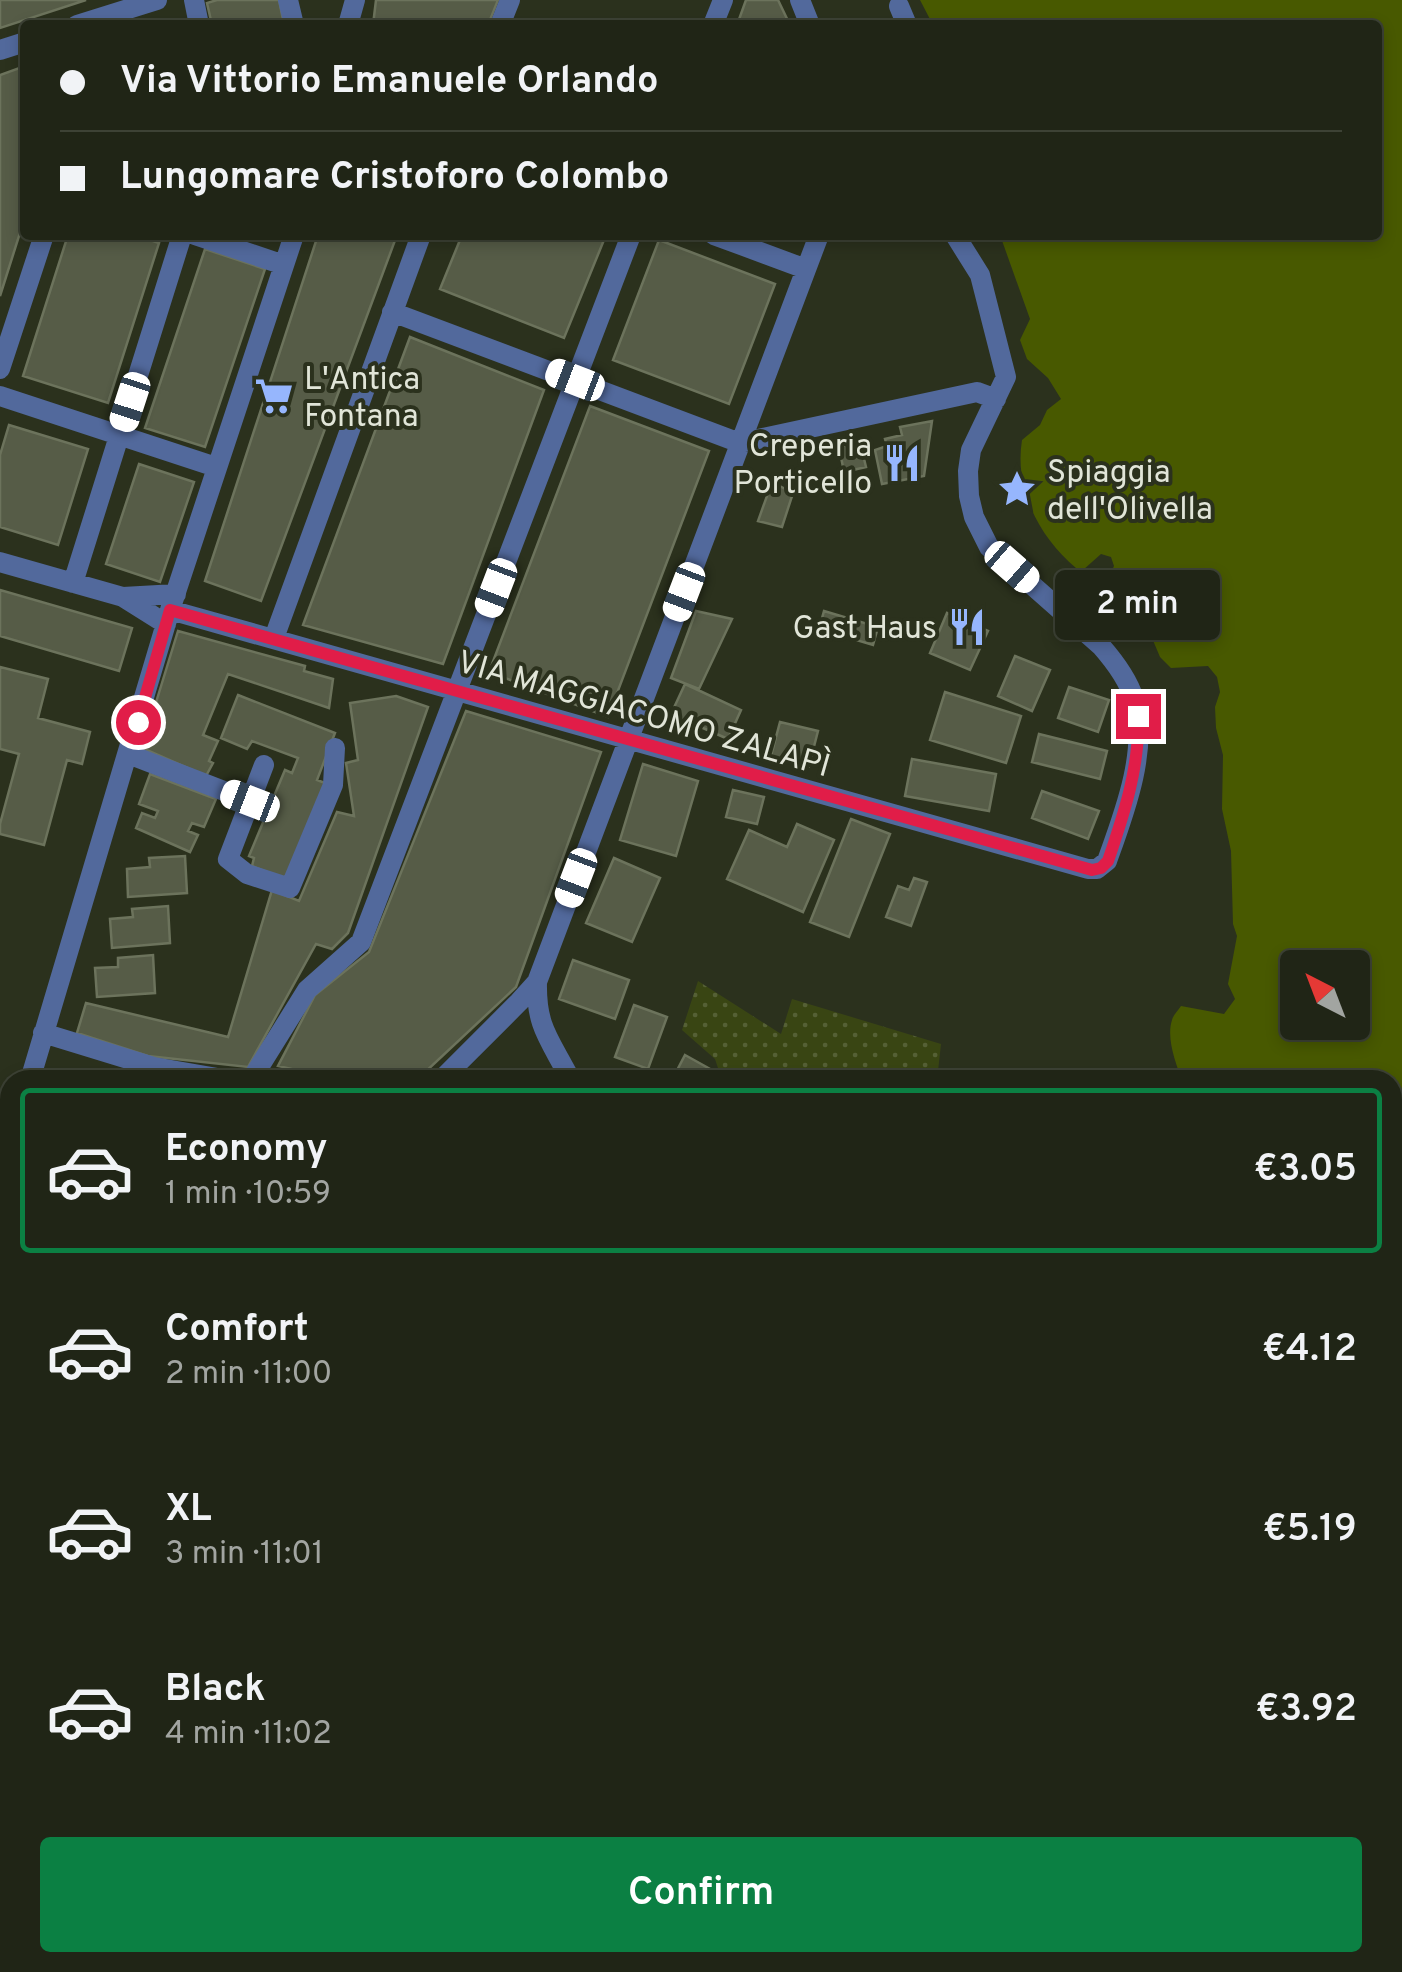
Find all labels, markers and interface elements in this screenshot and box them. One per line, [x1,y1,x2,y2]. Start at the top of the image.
text: Via Vittorio Emanuele Orlando [120,58,658,107]
text: Lungomare Cristoforo Colombo [120,154,669,203]
car [542,355,608,405]
place label: L'Antica Fontana [304,361,420,438]
car [106,369,154,435]
supermarket icon: L'Antica Fontana [253,375,295,417]
place label: Creperia Porticello [733,428,872,505]
restaurant icon: Creperia Porticello [881,442,923,484]
place label: Spiaggia dell'Olivella [1047,454,1213,531]
place icon: Spiaggia dell'Olivella [996,468,1038,510]
car [980,536,1044,598]
car [471,555,521,621]
car [659,559,709,625]
callout: 2 min [1056,571,1220,641]
text: 2 min [1096,585,1179,625]
restaurant icon: Gast Haus [946,606,988,648]
place label: Gast Haus [793,610,937,650]
street label: VIA MAGGIACOMO ZALAPÌ [452,642,835,788]
route end [1116,694,1161,739]
route start [116,700,161,745]
car [217,776,283,826]
car [551,845,601,911]
north arrow [1280,950,1370,1040]
map controls [1280,950,1370,1040]
icon: car [45,1126,135,1216]
text: Economy [165,1126,327,1175]
text: €3.05 [1254,1146,1357,1195]
text: 1 min · 10:59 [165,1175,331,1215]
icon: car [45,1306,135,1396]
text: Comfort [165,1306,309,1355]
text: €4.12 [1262,1326,1357,1375]
text: 2 min · 11:00 [165,1355,332,1395]
icon: car [45,1486,135,1576]
text: XL [165,1486,212,1535]
text: €5.19 [1263,1506,1357,1555]
text: 3 min · 11:01 [165,1535,324,1575]
icon: car [45,1666,135,1756]
text: Black [165,1666,265,1715]
text: €3.92 [1256,1686,1357,1735]
text: 4 min · 11:02 [165,1715,332,1755]
button: Confirm [40,1837,1362,1952]

